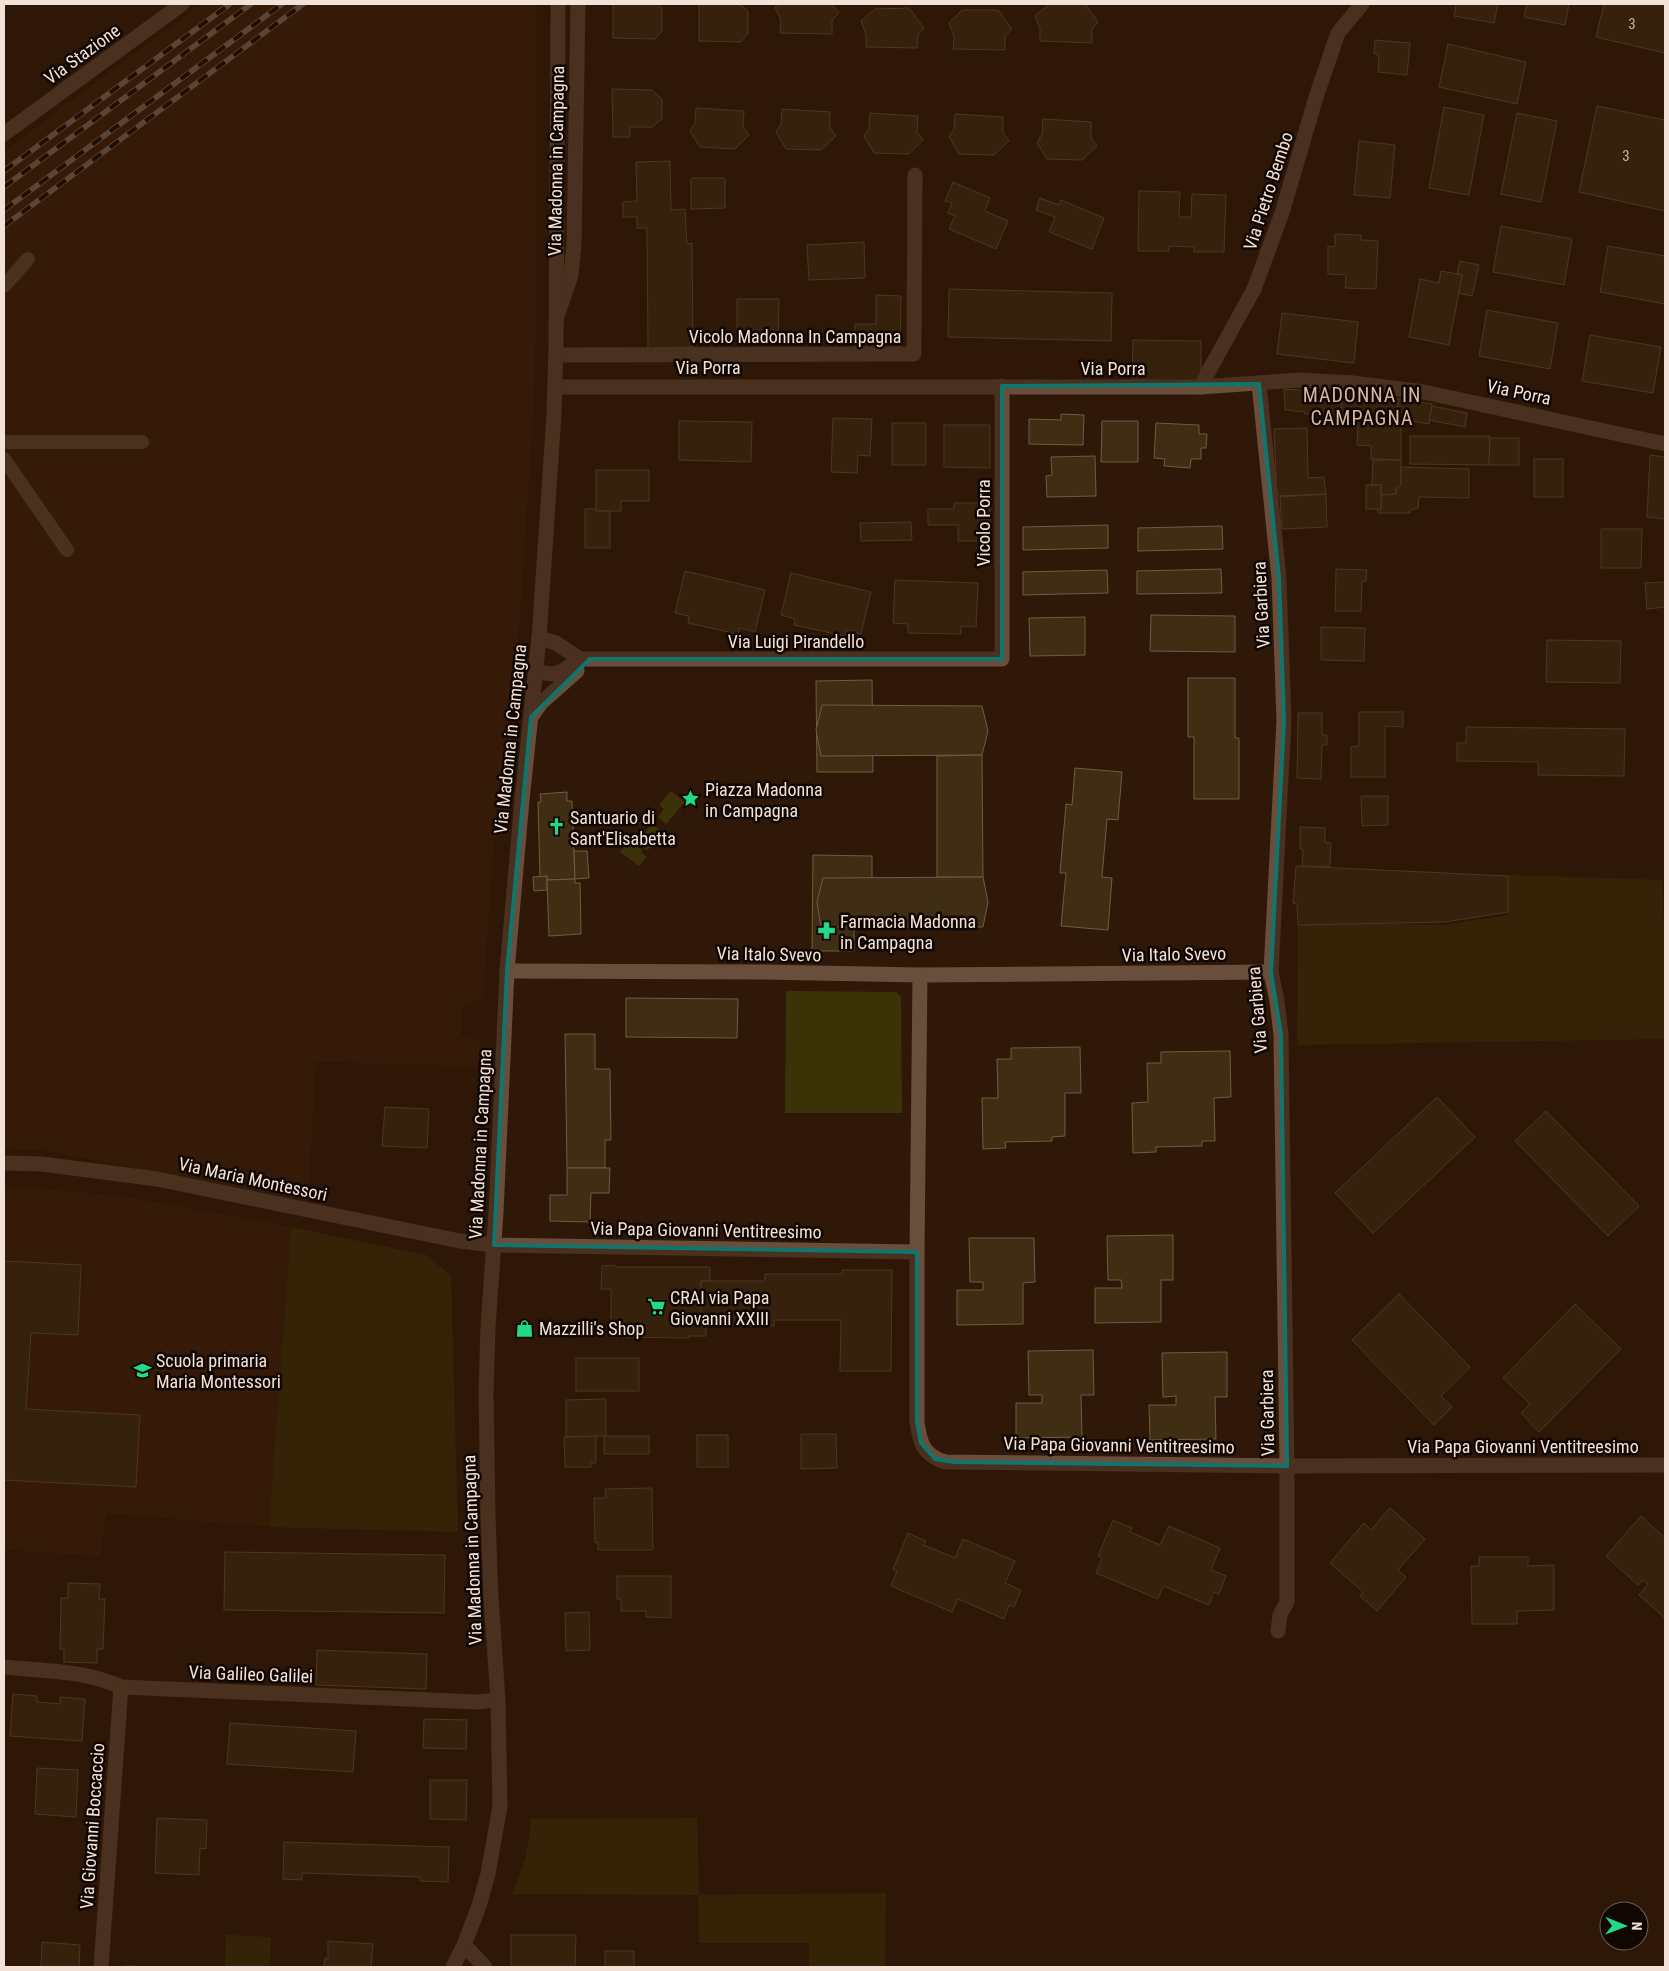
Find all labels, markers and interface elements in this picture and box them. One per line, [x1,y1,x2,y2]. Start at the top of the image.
house number: 3 [1628,15,1636,33]
street label: Via Stazione [40,20,124,88]
street label: Via Madonna in Campagna [544,66,568,256]
street label: Via Pietro Bembo [1239,129,1297,253]
house number: 3 [1622,147,1630,165]
street label: Vicolo Madonna In Campagna [689,326,901,347]
street label: Via Porra [675,357,741,378]
street label: Via Porra [1080,358,1146,379]
street label: Via Porra [1485,375,1553,409]
district label: MADONNA IN CAMPAGNA [1303,383,1421,430]
street label: Vicolo Porra [973,479,994,567]
street label: Via Garbiera [1248,561,1274,649]
street label: Via Luigi Pirandello [728,631,864,652]
street label: Via Madonna in Campagna [490,643,530,835]
place label: Piazza Madonna in Campagna [705,779,823,821]
place icon: Piazza Madonna in Campagna [681,789,701,809]
place label: Santuario di Sant'Elisabetta [570,807,676,849]
church icon: Santuario di Sant'Elisabetta [546,817,566,837]
place label: Farmacia Madonna in Campagna [840,911,976,953]
pharmacy icon: Farmacia Madonna in Campagna [816,921,836,941]
street label: Via Italo Svevo [717,943,821,965]
street label: Via Italo Svevo [1122,943,1226,965]
street label: Via Garbiera [1243,966,1271,1054]
street label: Via Madonna in Campagna [465,1048,495,1240]
street label: Via Maria Montessori [177,1153,329,1205]
street label: Via Papa Giovanni Ventitreesimo [590,1217,822,1243]
place label: CRAI via Papa Giovanni XXIII [670,1287,769,1329]
supermarket icon: CRAI via Papa Giovanni XXIII [646,1297,666,1317]
shop icon: Mazzilli's Shop [515,1318,535,1338]
place label: Mazzilli's Shop [539,1318,644,1339]
place label: Scuola primaria Maria Montessori [156,1350,281,1392]
school or university icon: Scuola primaria Maria Montessori [132,1360,152,1380]
street label: Via Garbiera [1256,1369,1278,1457]
street label: Via Papa Giovanni Ventitreesimo [1003,1432,1235,1458]
street label: Via Papa Giovanni Ventitreesimo [1407,1436,1639,1457]
street label: Via Madonna in Campagna [458,1454,486,1646]
street label: Via Galileo Galilei [188,1661,314,1687]
street label: Via Giovanni Boccaccio [76,1742,108,1910]
north arrow [1599,1901,1649,1951]
text: N [1629,1922,1645,1931]

